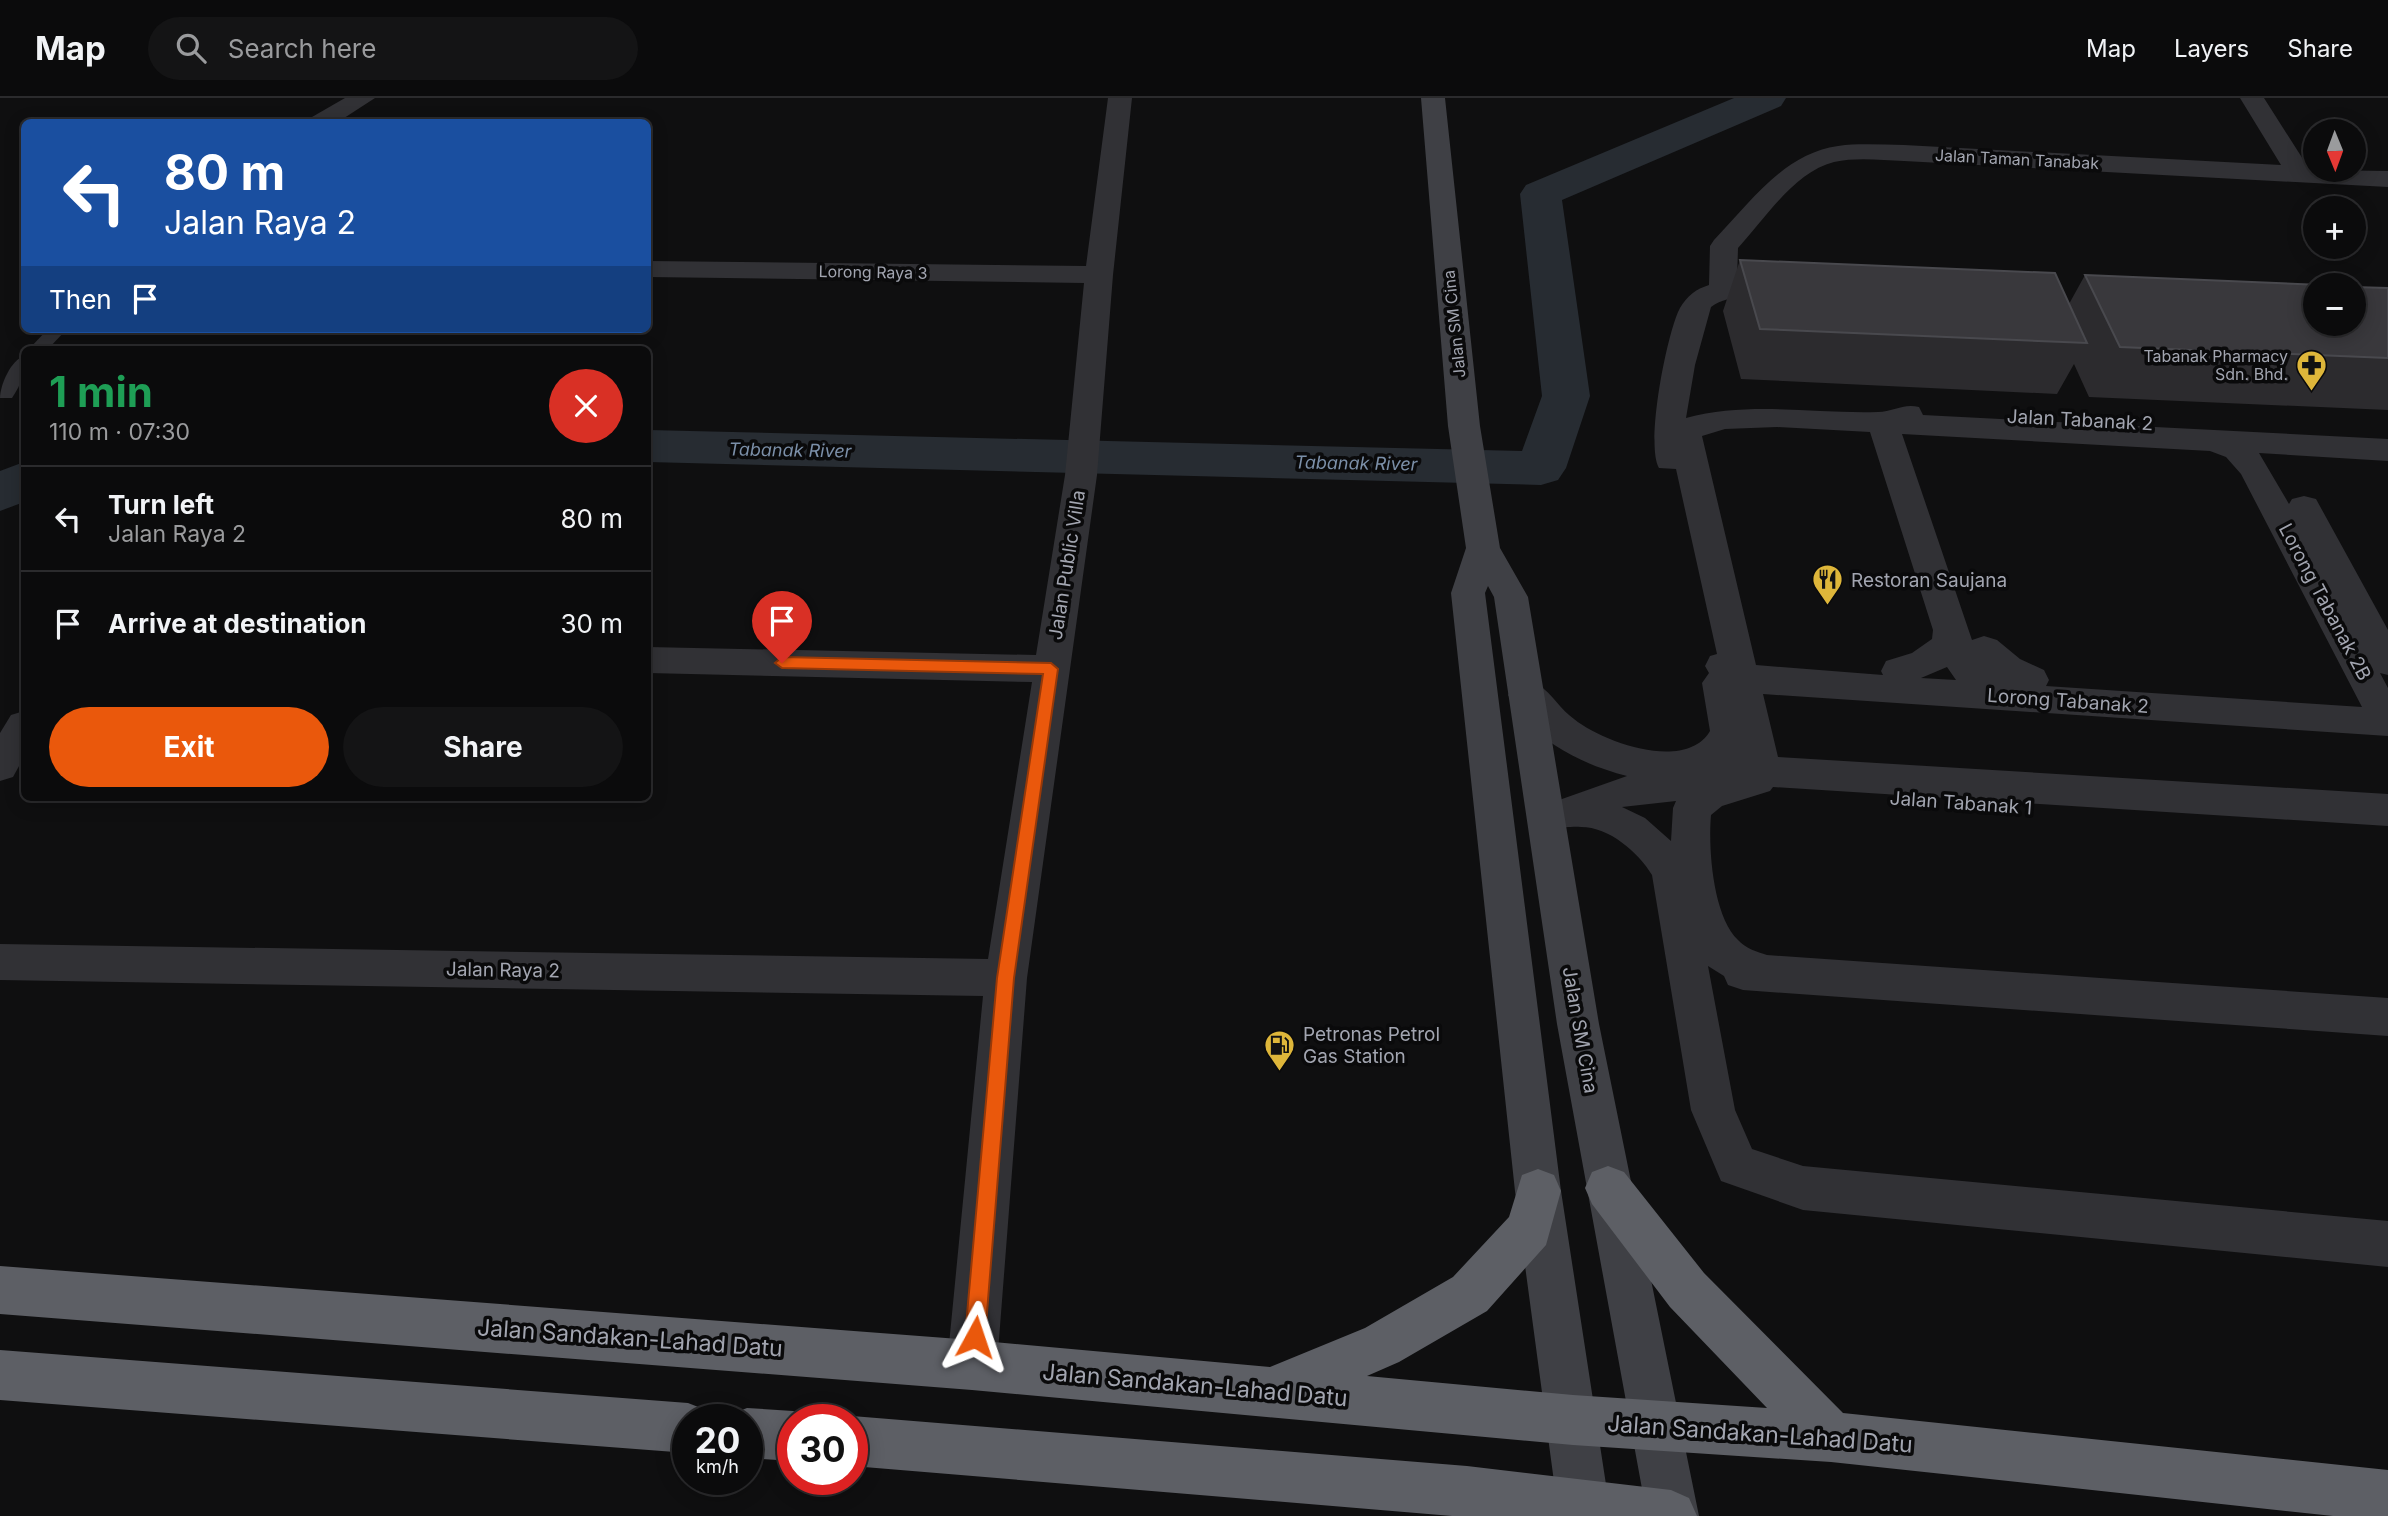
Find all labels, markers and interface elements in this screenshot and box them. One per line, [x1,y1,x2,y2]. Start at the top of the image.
search box [148,17,638,80]
text: Map [35,28,106,68]
icon: search [172,29,210,67]
text: Search here [228,33,376,64]
text: Map [2086,34,2136,63]
text: Layers [2174,34,2249,63]
text: Share [2287,34,2353,63]
north arrow [2303,119,2366,182]
map controls [2303,119,2366,336]
text: 80 m [164,143,285,202]
street label: Jalan Taman Tanabak [1934,145,2100,173]
icon: left [49,147,140,238]
button: + [2303,196,2366,259]
text: Jalan Raya 2 [164,203,356,242]
street label: Lorong Raya 3 [818,261,928,283]
street label: Jalan SM Cina [1438,269,1470,379]
button: − [2303,273,2366,336]
icon: arrive [126,280,164,318]
text: Then [49,284,112,315]
place label: Tabanak Pharmacy Sdn. Bhd. [2143,346,2288,384]
pharmacy icon: Tabanak Pharmacy Sdn. Bhd. [2294,348,2328,392]
text: 1 min [49,366,153,417]
button: close [549,369,623,443]
street label: Jalan Tabanak 2 [2006,405,2154,435]
text: 110 m · 07:30 [49,418,190,446]
water label: Tabanak River [728,438,853,462]
water label: Tabanak River [1294,451,1419,475]
street label: Jalan Public Villa [1044,488,1090,642]
text: Turn left [108,489,214,520]
icon: left [49,500,87,538]
text: 80 m [560,503,623,534]
text: Jalan Raya 2 [108,520,246,548]
street label: Lorong Tabanak 2B [2274,520,2376,684]
restaurant icon: Restoran Saujana [1811,563,1845,607]
place label: Restoran Saujana [1851,569,2007,592]
pin [752,591,812,663]
icon: arrive [763,602,801,640]
icon: arrive [49,605,87,643]
text: Arrive at destination [108,608,367,639]
text: 30 m [560,608,623,639]
street label: Lorong Tabanak 2 [1986,684,2150,718]
button: Exit [49,707,329,787]
button: Share [343,707,623,787]
street label: Jalan Tabanak 1 [1889,787,2033,819]
street label: Jalan Raya 2 [446,958,560,982]
street label: Jalan SM Cina [1558,965,1602,1095]
place label: Petronas Petrol Gas Station [1303,1023,1440,1068]
fuel station icon: Petronas Petrol Gas Station [1263,1028,1297,1072]
position arrow [938,1300,1012,1374]
street label: Jalan Sandakan-Lahad Datu [476,1313,784,1363]
street label: Jalan Sandakan-Lahad Datu [1041,1358,1349,1412]
speed limit sign: 30 [777,1404,868,1495]
street label: Jalan Sandakan-Lahad Datu [1606,1409,1914,1459]
text: 20 [695,1419,740,1461]
text: km/h [696,1456,739,1477]

